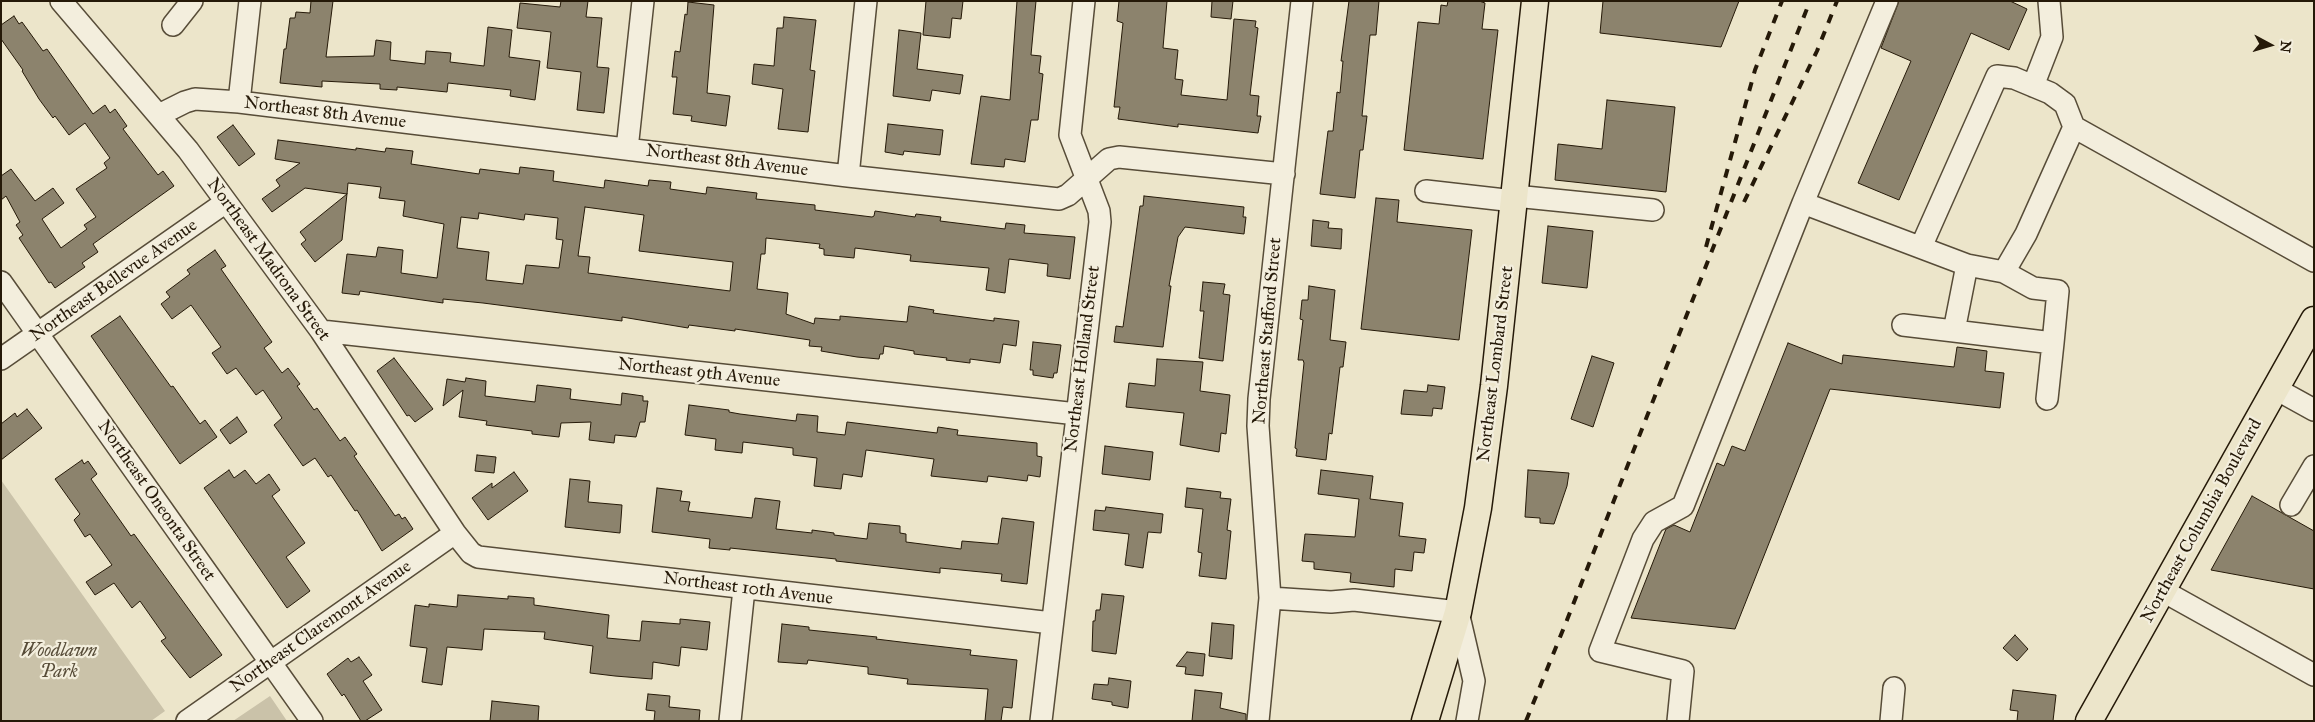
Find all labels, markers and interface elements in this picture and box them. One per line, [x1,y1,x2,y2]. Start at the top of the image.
north arrow [2245,20,2295,70]
text: N [2276,40,2294,53]
street label: Northeast 8th Avenue [243,92,407,134]
street label: Northeast 8th Avenue [645,140,809,182]
street label: Northeast Madrona Street [202,174,334,346]
street label: Northeast Bellevue Avenue [26,215,202,347]
street label: Northeast Stafford Street [1249,237,1287,425]
street label: Northeast Holland Street [1061,264,1105,454]
street label: Northeast Lombard Street [1473,265,1519,463]
street label: Northeast 9th Avenue [617,354,781,392]
street label: Northeast Columbia Boulevard [2137,415,2267,627]
street label: Northeast Oneonta Street [92,416,220,586]
street label: Northeast Claremont Avenue [226,556,416,698]
street label: Northeast 10th Avenue [662,568,834,610]
park label: Woodlawn Park [21,641,97,684]

